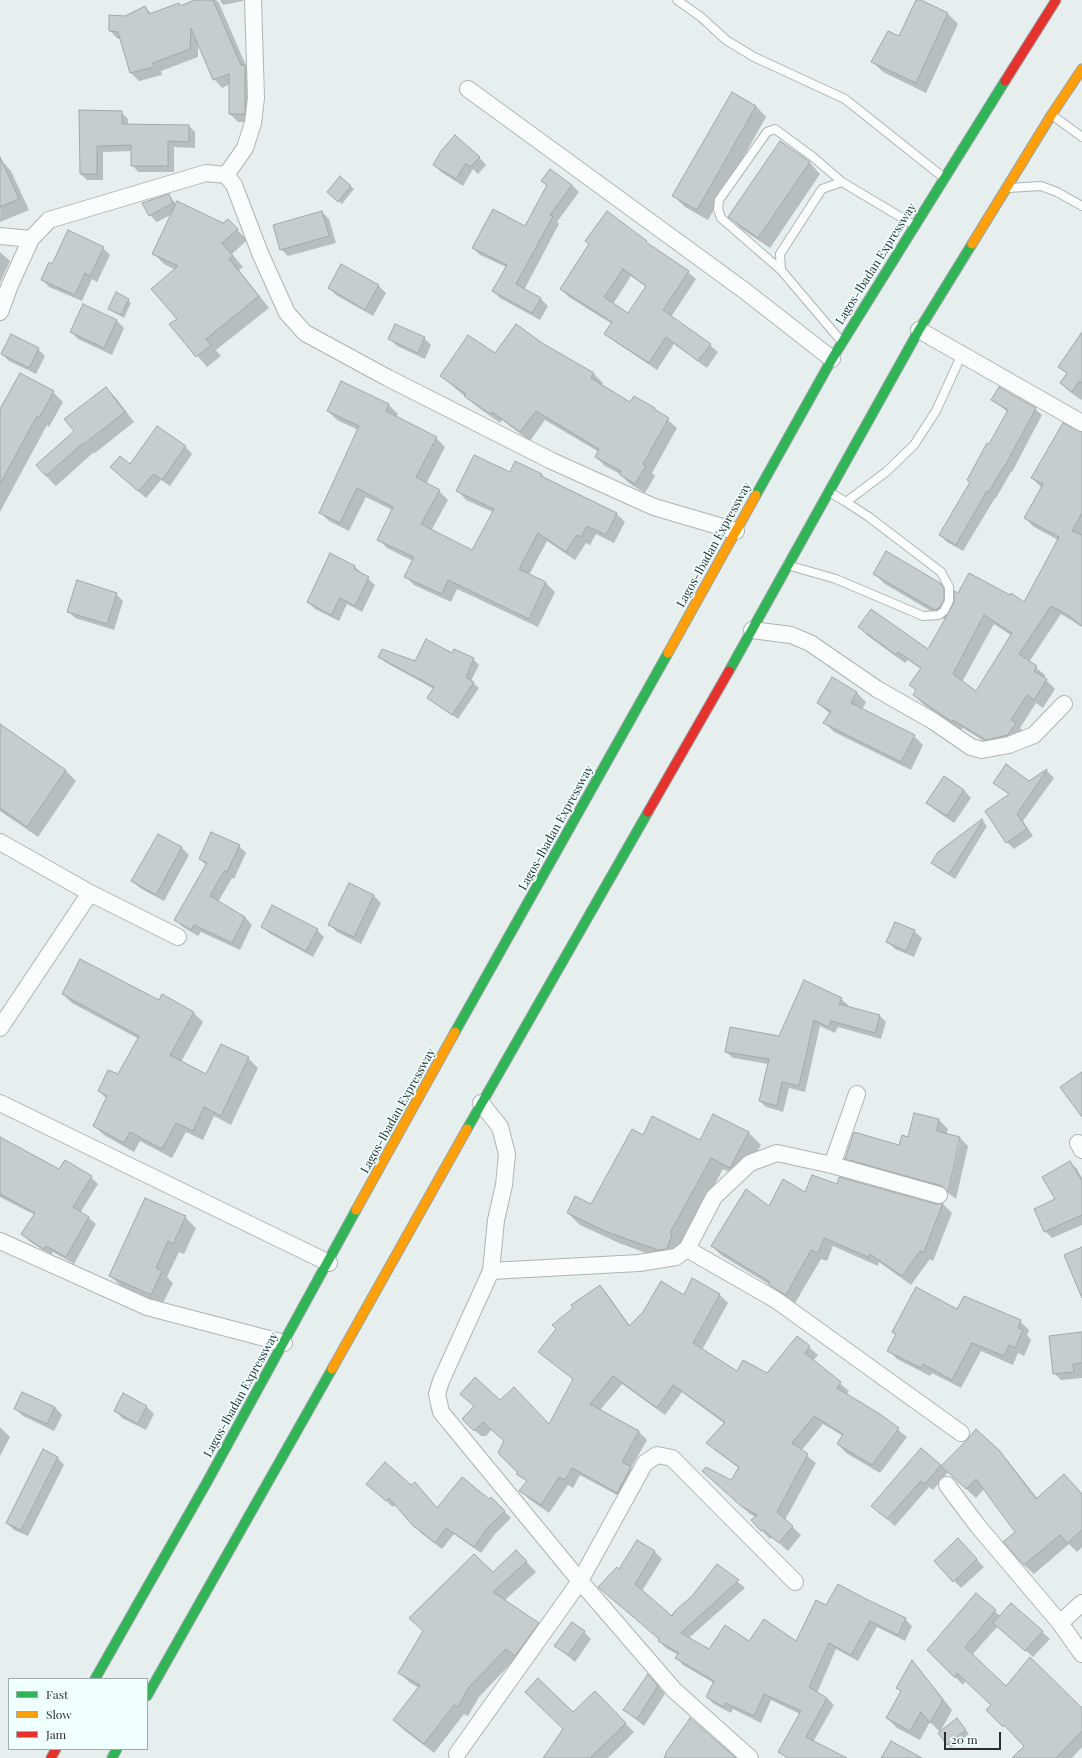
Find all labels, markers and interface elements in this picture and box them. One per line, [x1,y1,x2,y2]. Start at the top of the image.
street label: Lagos-Ibadan Expressway [833,201,919,327]
street label: Lagos-Ibadan Expressway [674,480,754,610]
street label: Lagos-Ibadan Expressway [516,763,596,893]
street label: Lagos-Ibadan Expressway [358,1046,438,1176]
street label: Lagos-Ibadan Expressway [201,1330,281,1460]
legend [8,1678,148,1750]
text: Fast [46,1686,68,1702]
text: Slow [46,1706,72,1722]
scale bar [946,1724,1003,1750]
text: Jam [46,1726,66,1742]
text: 20 m [951,1731,978,1747]

